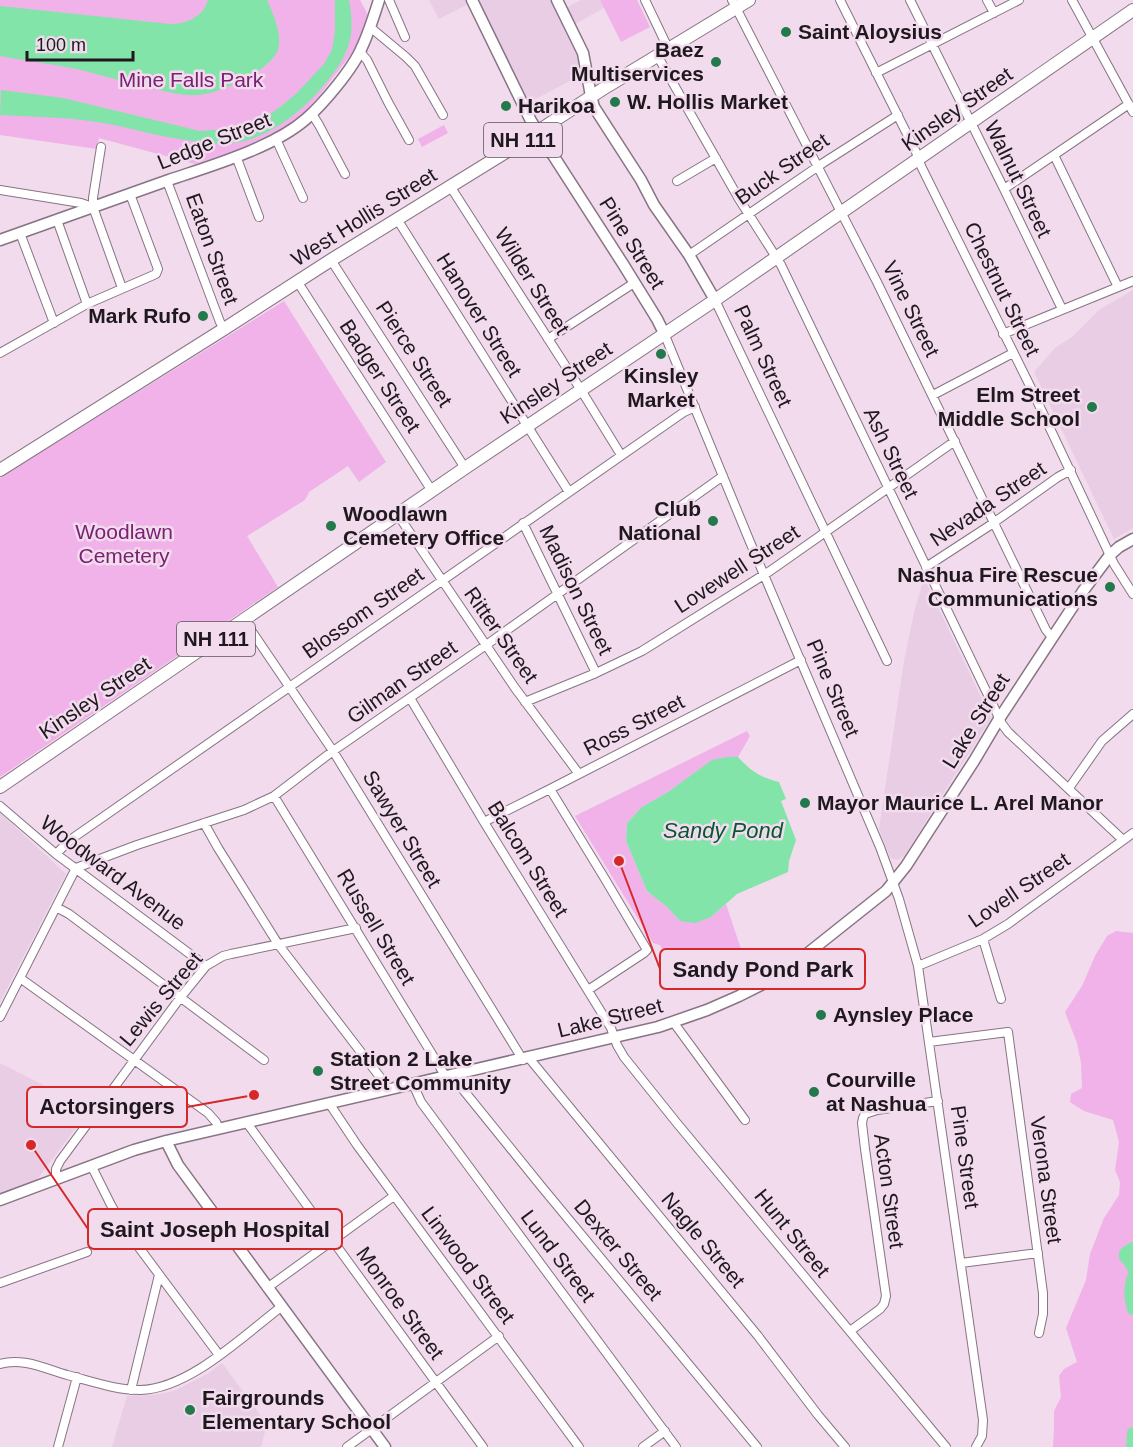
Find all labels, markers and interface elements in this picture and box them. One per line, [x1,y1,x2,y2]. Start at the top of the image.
place label: Saint Aloysius [798,20,942,43]
scale bar [27,24,134,62]
marker: Saint Aloysius [779,25,793,39]
text: 100 m [36,35,86,55]
place label: Baez Multiservices [571,38,704,85]
marker: Baez Multiservices [709,55,723,69]
street label: Kinsley Street [897,62,1017,155]
park label: Mine Falls Park [119,68,264,91]
place label: W. Hollis Market [627,90,788,113]
place label: Harikoa [518,94,595,117]
marker: W. Hollis Market [608,95,622,109]
marker: Harikoa [499,99,513,113]
street label: Ledge Street [154,107,274,174]
street label: Walnut Street [980,117,1057,241]
road number: NH 111 [484,123,562,157]
street label: Buck Street [731,128,833,209]
street label: West Hollis Street [287,163,441,270]
street label: Eaton Street [182,190,243,308]
street label: Pine Street [595,193,670,293]
street label: Chestnut Street [960,218,1045,360]
street label: Wilder Street [491,223,574,338]
street label: Hanover Street [432,249,527,381]
street label: Vine Street [878,257,945,360]
street label: Pierce Street [372,297,457,411]
street label: Palm Street [730,301,797,411]
place label: Mark Rufo [88,304,191,327]
marker: Mark Rufo [196,309,210,323]
street label: Badger Street [335,315,425,436]
street label: Kinsley Street [496,337,616,428]
marker: Kinsley Market [654,347,668,361]
place label: Kinsley Market [624,364,699,411]
place label: Elm Street Middle School [938,383,1080,430]
marker: Elm Street Middle School [1085,400,1099,414]
street label: Ash Street [860,404,923,502]
street label: Nevada Street [926,456,1050,551]
place label: Club National [618,497,701,544]
place label: Woodlawn Cemetery Office [343,502,504,549]
marker: Club National [706,514,720,528]
marker: Woodlawn Cemetery Office [324,519,338,533]
park label: Woodlawn Cemetery [75,520,173,567]
street label: Lovewell Street [670,520,803,617]
street label: Madison Street [535,521,618,658]
street label: Blossom Street [298,562,428,663]
place label: Nashua Fire Rescue Communications [897,563,1098,610]
marker: Nashua Fire Rescue Communications [1103,580,1117,594]
street label: Ritter Street [460,582,543,687]
road number: NH 111 [177,622,255,656]
street label: Gilman Street [343,635,461,728]
street label: Pine Street [803,635,864,740]
street label: Kinsley Street [35,652,155,743]
street label: Lake Street [937,669,1014,772]
street label: Ross Street [580,689,688,760]
street label: Sawyer Street [359,766,446,891]
place label: Mayor Maurice L. Arel Manor [817,791,1103,814]
marker: Mayor Maurice L. Arel Manor [798,796,812,810]
street label: Balcom Street [484,797,573,921]
street label: Woodward Avenue [36,811,190,935]
water label: Sandy Pond [663,818,784,843]
street label: Lovell Street [964,847,1074,932]
street label: Russell Street [333,865,420,989]
street label: Lewis Street [115,947,207,1050]
callout: Sandy Pond Park [660,949,865,989]
text: Sandy Pond Park [673,957,854,982]
street label: Lake Street [555,993,665,1042]
place label: Aynsley Place [833,1003,973,1026]
marker: Aynsley Place [814,1008,828,1022]
place label: Station 2 Lake Street Community [330,1047,511,1094]
marker: Station 2 Lake Street Community [311,1064,325,1078]
place label: Courville at Nashua [826,1068,927,1115]
marker: Courville at Nashua [807,1085,821,1099]
callout: Actorsingers [27,1087,187,1127]
text: Actorsingers [39,1094,175,1119]
street label: Pine Street [947,1104,984,1210]
street label: Verona Street [1026,1115,1067,1245]
street label: Acton Street [870,1132,909,1250]
street label: Hunt Street [750,1184,835,1281]
street label: Nagle Street [657,1188,750,1292]
street label: Dexter Street [570,1195,667,1305]
street label: Linwood Street [417,1202,520,1328]
street label: Lund Street [517,1205,600,1306]
callout: Saint Joseph Hospital [88,1209,342,1249]
text: Saint Joseph Hospital [100,1217,330,1242]
street label: Monroe Street [352,1242,449,1363]
place label: Fairgrounds Elementary School [202,1386,391,1433]
marker: Fairgrounds Elementary School [183,1403,197,1417]

